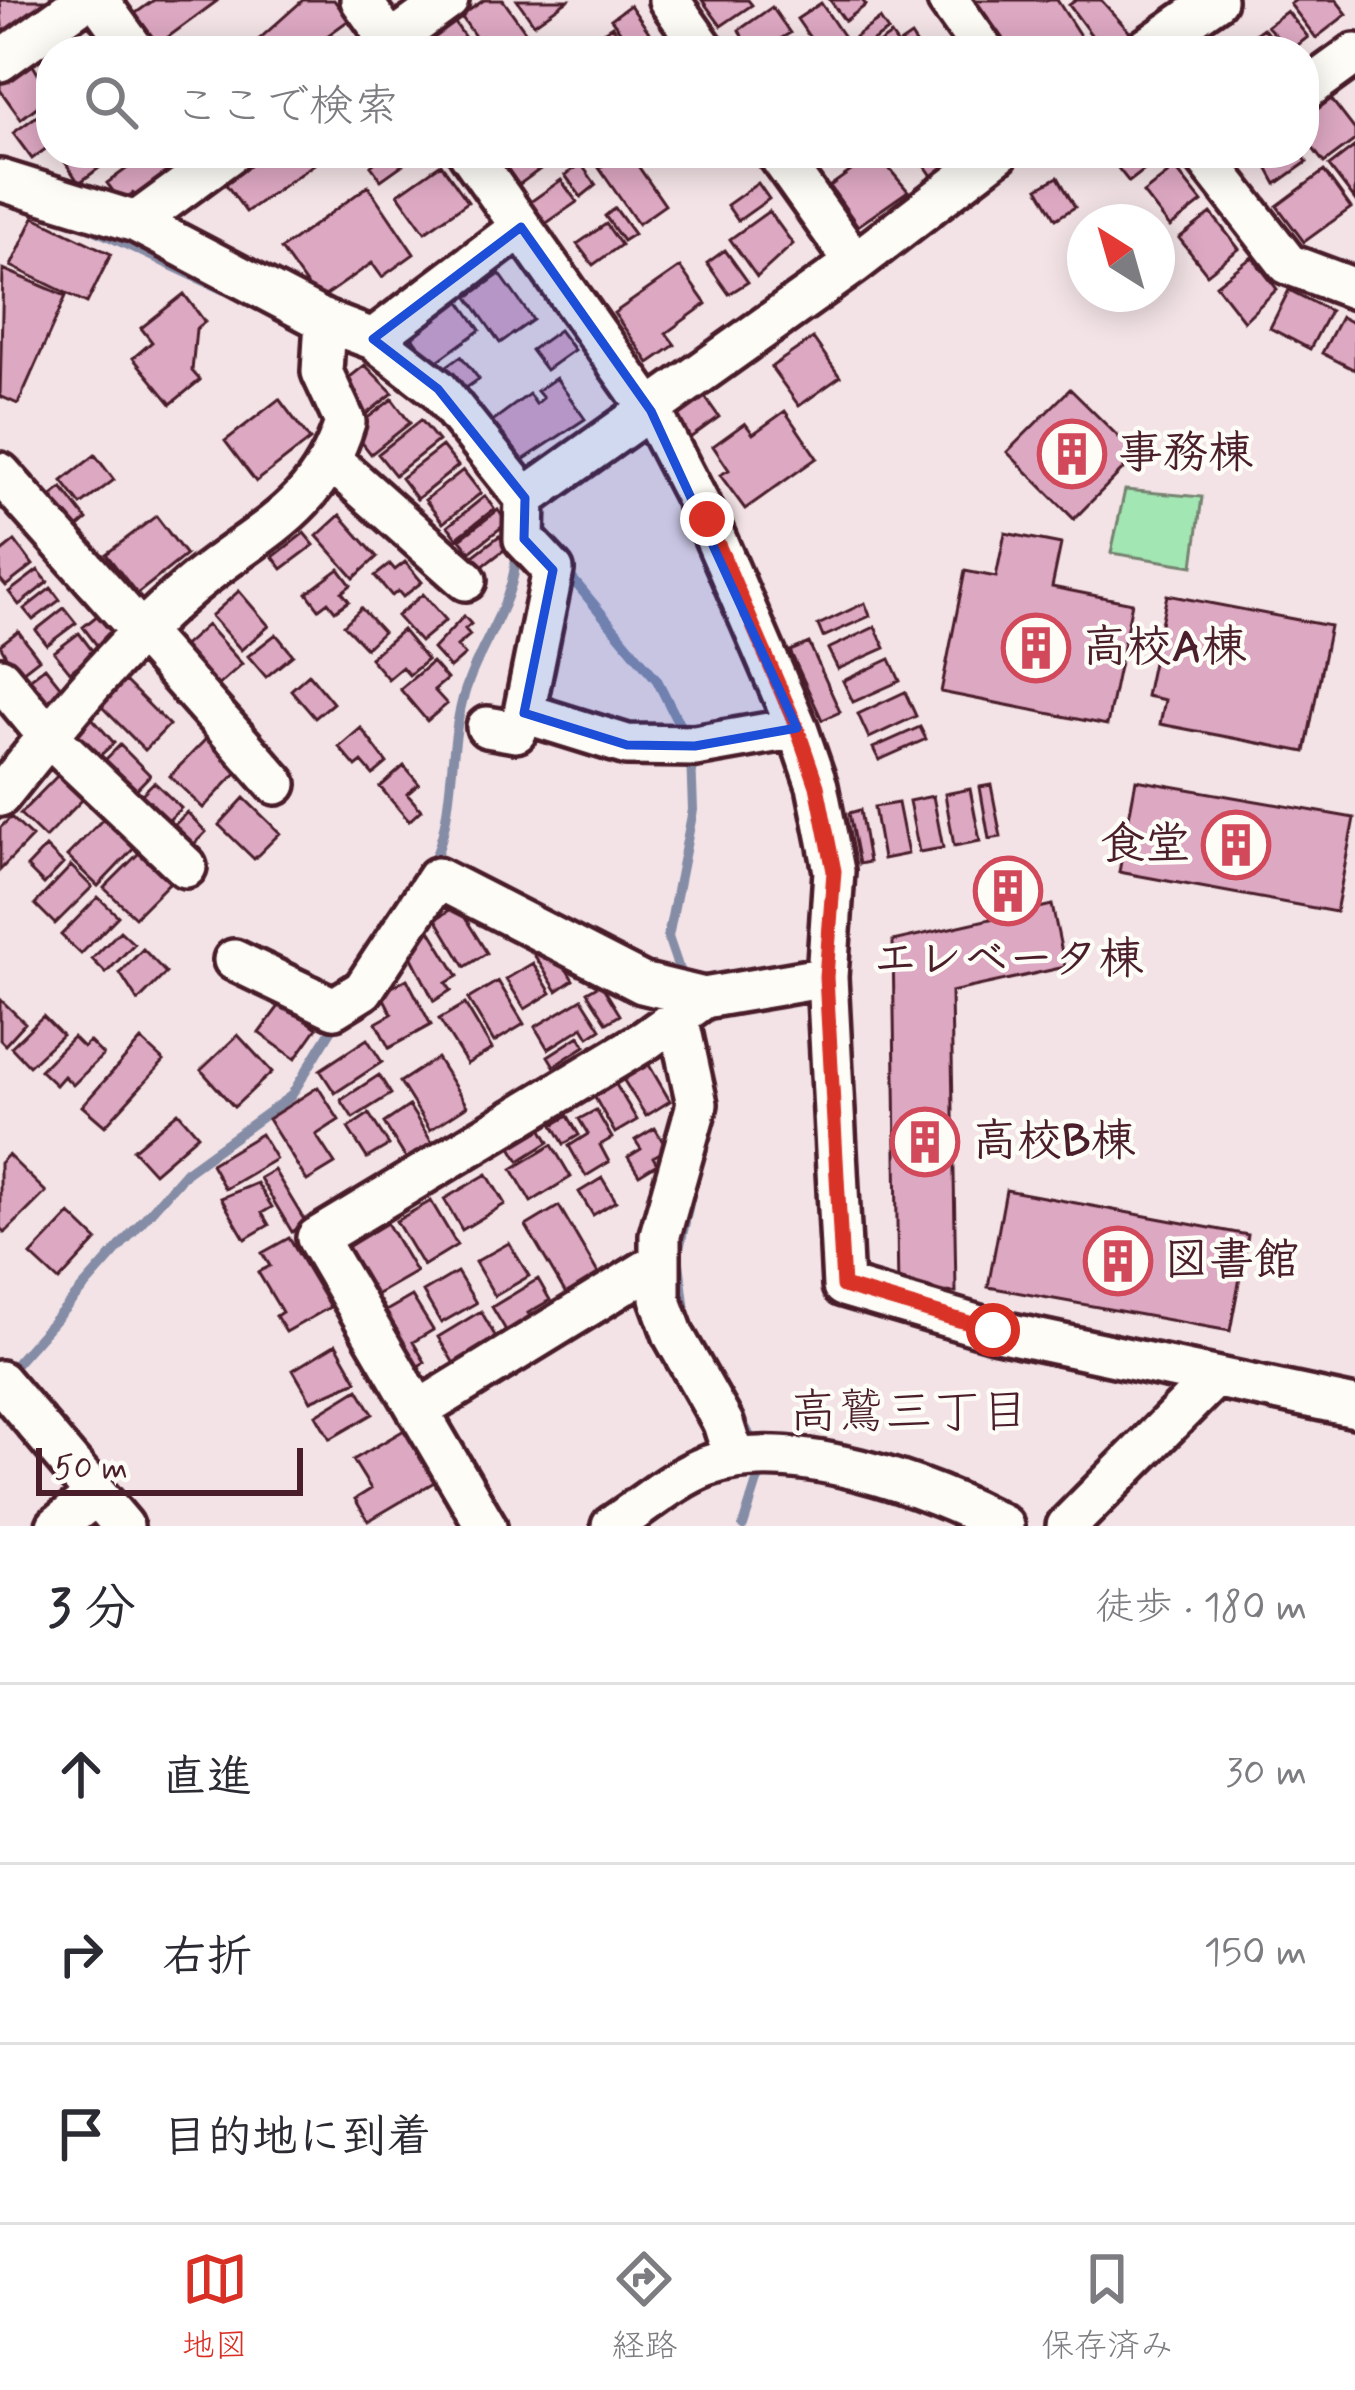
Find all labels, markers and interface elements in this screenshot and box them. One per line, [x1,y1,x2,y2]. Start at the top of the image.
search box [36,36,1319,168]
icon: search [78,69,144,135]
text: ここで検索 [174,78,399,137]
north arrow [1067,204,1175,312]
building icon: 事務棟 [1037,419,1107,489]
place label: 事務棟 [1118,425,1253,484]
route end [680,492,734,546]
building icon: 高校A棟 [1001,613,1071,683]
place label: 高校A棟 [1082,619,1246,678]
building icon: 食堂 [1201,810,1271,880]
place label: 食堂 [1100,816,1190,875]
building icon: エレベータ棟 [973,856,1043,926]
place label: エレベータ棟 [873,931,1143,990]
building icon: 高校B棟 [890,1107,960,1177]
place label: 高校B棟 [972,1113,1136,1172]
building icon: 図書館 [1083,1226,1153,1296]
place label: 図書館 [1164,1232,1299,1291]
route start [966,1303,1020,1357]
district label: 高鷲三丁目 [789,1382,1029,1445]
scale bar [36,1442,303,1495]
text: 50 m [54,1447,128,1491]
text: 3 分 [48,1577,136,1643]
text: 徒歩 · 180 m [1095,1583,1307,1634]
icon: ahead [48,1741,114,1807]
text: 30 m [1225,1748,1307,1799]
text: 直進 [162,1749,252,1808]
icon: right [48,1921,114,1987]
text: 150 m [1204,1928,1307,1979]
text: 右折 [162,1929,252,1988]
icon: arrive [48,2101,114,2167]
text: 目的地に到着 [162,2109,432,2168]
tab: 地図 [182,2246,248,2369]
tab: 経路 [611,2246,677,2369]
tab: 保存済み [1041,2246,1173,2369]

